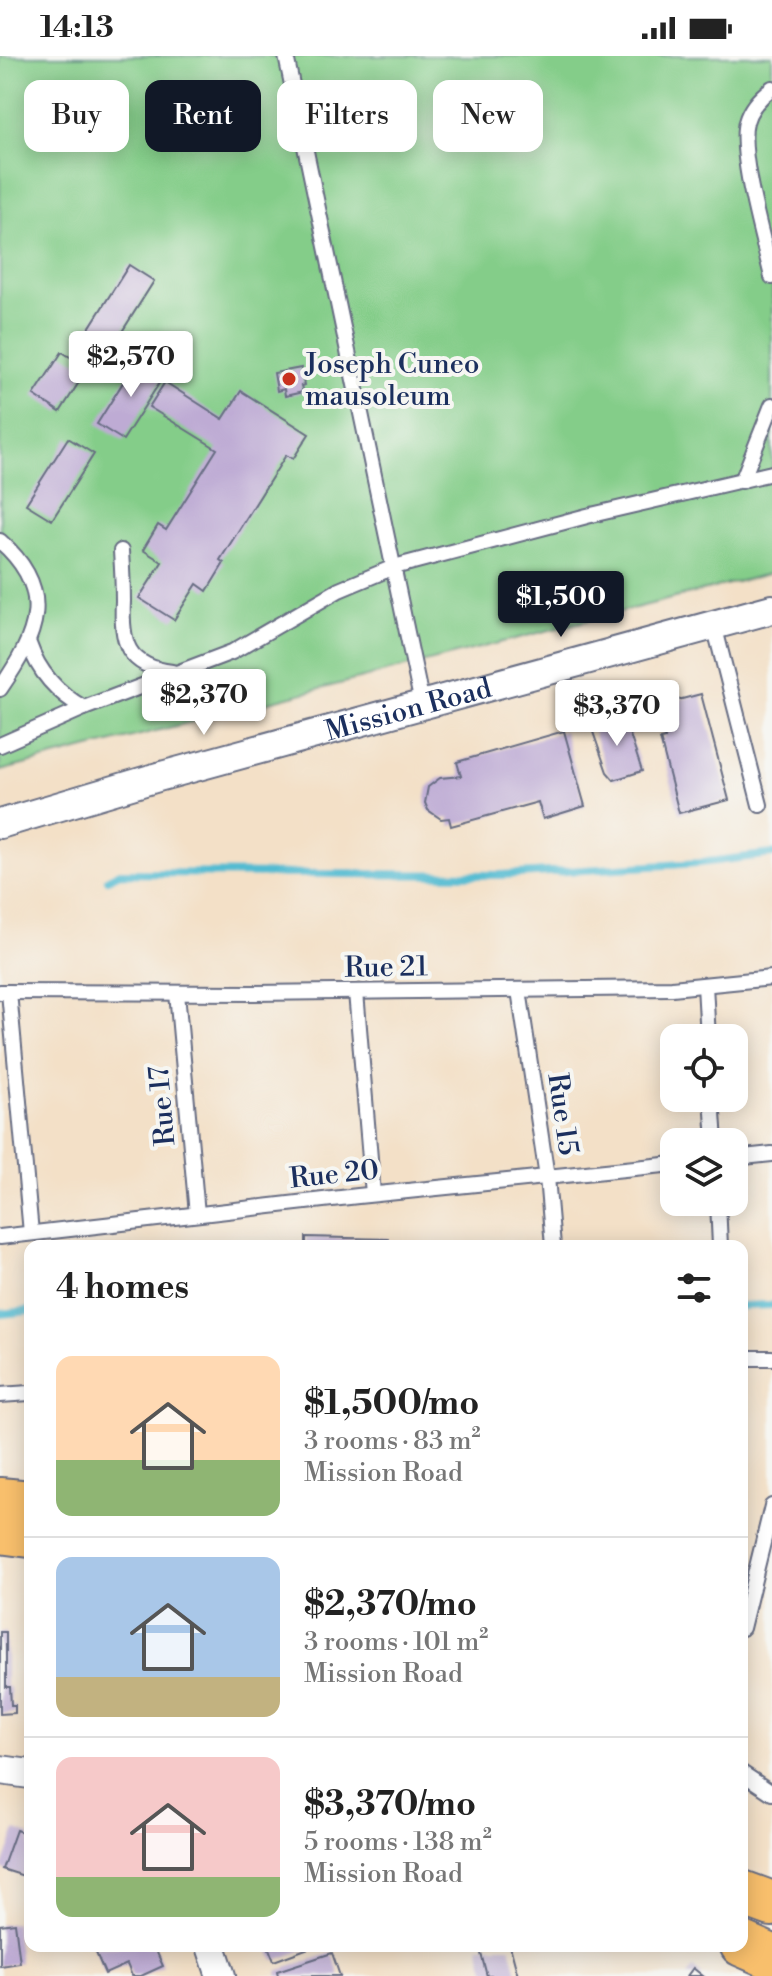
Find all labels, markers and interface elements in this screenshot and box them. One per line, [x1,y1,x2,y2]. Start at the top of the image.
text: 14:13 [40,9,114,47]
chip: Buy [24,80,129,152]
chip: Rent [145,80,261,152]
chip: Filters [277,80,417,152]
chip: New [433,80,543,152]
pin: $2,570 [66,331,196,399]
text: $2,570 [87,341,175,373]
place label: Joseph Cuneo mausoleum [304,347,480,414]
marker: Joseph Cuneo mausoleum [280,370,298,388]
pin: $1,500 [496,571,626,639]
text: $1,500 [516,581,606,613]
pin: $2,370 [139,669,269,737]
street label: Mission Road [321,671,496,749]
text: $2,370 [160,679,248,711]
pin: $3,370 [552,680,682,748]
text: $3,370 [573,690,661,722]
street label: Rue 21 [344,949,428,986]
map controls [660,1024,748,1216]
button: locate [660,1024,748,1112]
street label: Rue 17 [142,1065,183,1147]
street label: Rue 15 [539,1071,586,1158]
button: layers [660,1128,748,1216]
street label: Rue 20 [288,1152,381,1197]
icon: filters [672,1266,716,1310]
text: 4 homes [56,1267,189,1309]
text: $1,500/mo [304,1383,479,1425]
icon: home [120,1388,216,1484]
text: 3 rooms · 83 m² [304,1425,481,1457]
text: Mission Road [304,1457,463,1489]
text: $2,370/mo [304,1584,477,1626]
icon: home [120,1589,216,1685]
text: 3 rooms · 101 m² [304,1626,488,1658]
text: Mission Road [304,1658,463,1690]
text: $3,370/mo [304,1784,476,1826]
icon: home [120,1789,216,1885]
text: 5 rooms · 138 m² [304,1826,492,1858]
text: Mission Road [304,1858,463,1890]

